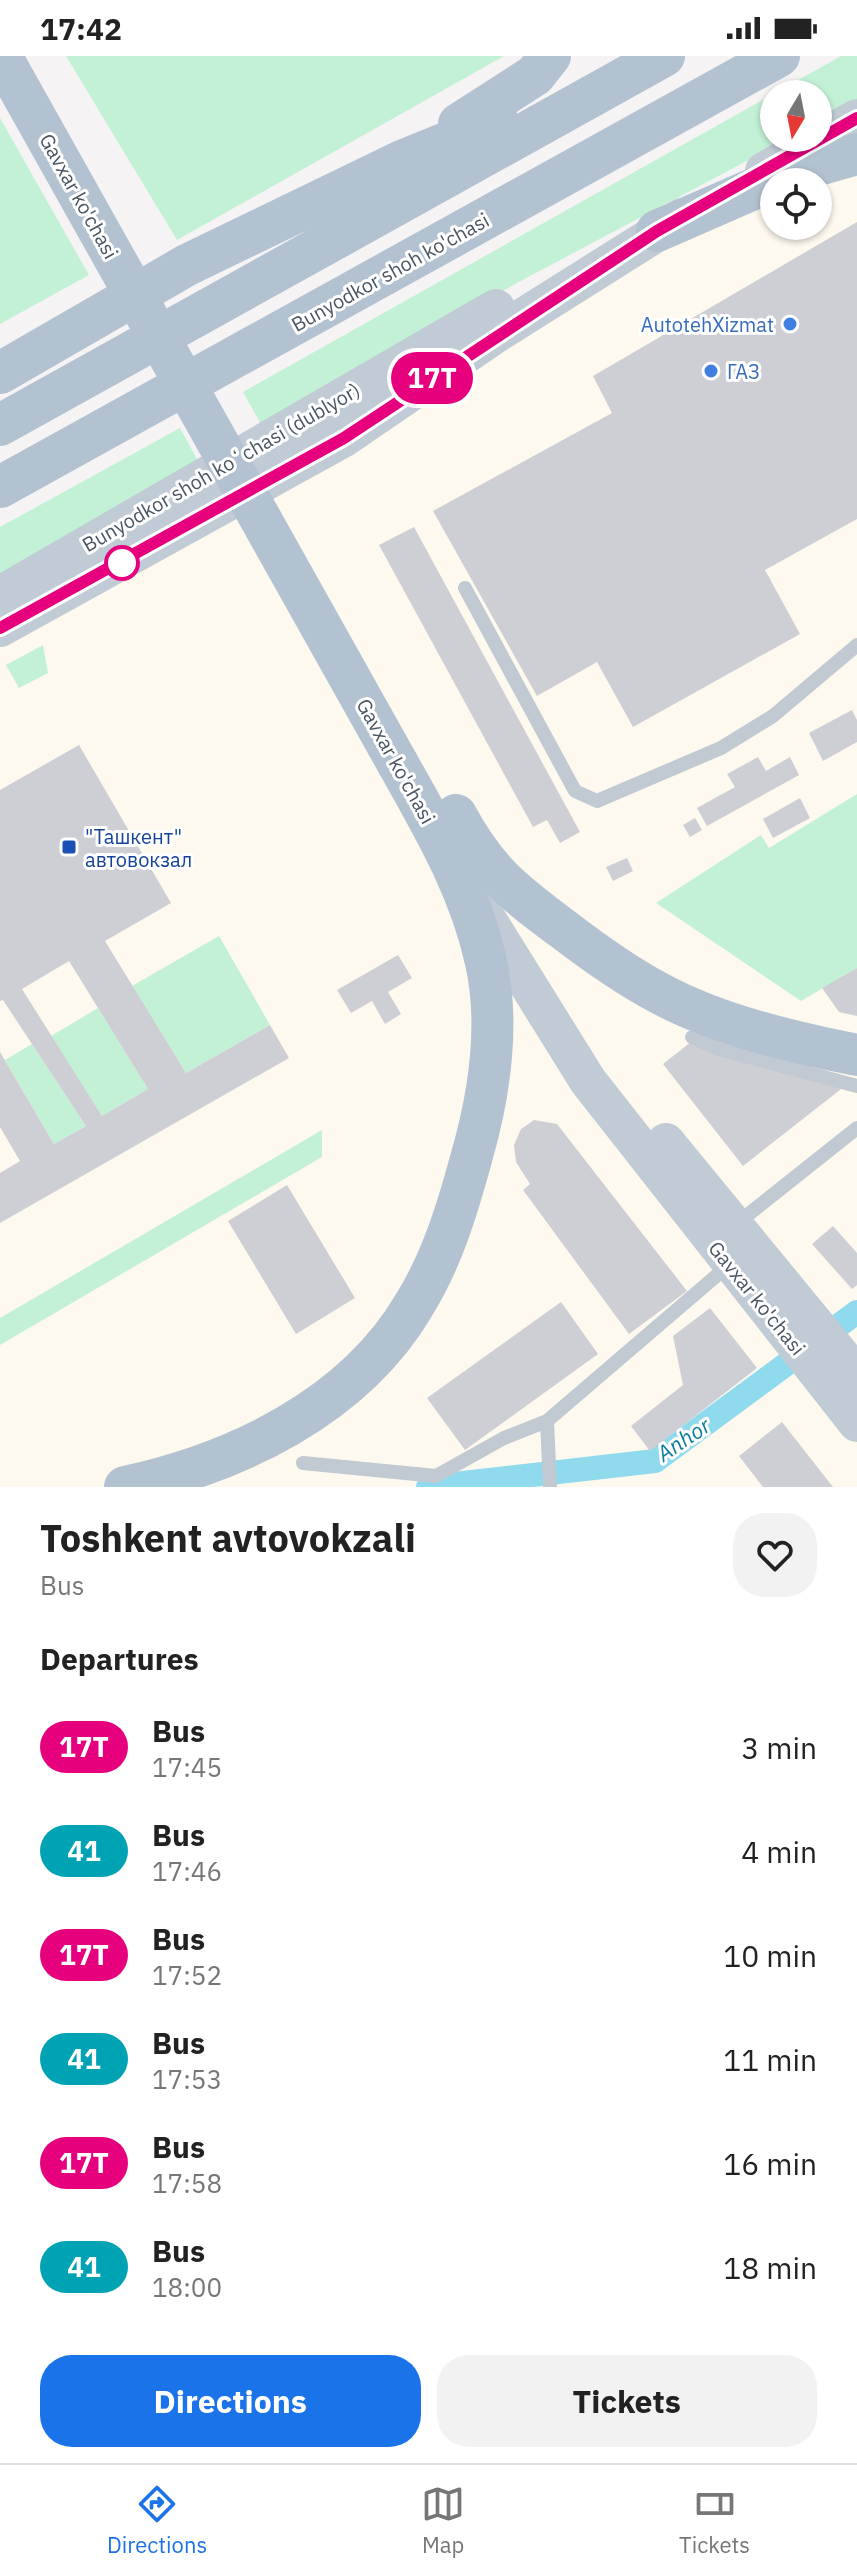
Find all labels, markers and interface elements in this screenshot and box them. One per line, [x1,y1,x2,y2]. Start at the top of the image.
text: 17:42 [40,9,122,48]
north arrow [760,80,832,152]
map controls [760,80,832,240]
street label: Gavxar ko'chasi [33,128,125,264]
button: locate [760,168,832,240]
street label: Bunyodkor shoh ko'chasi [286,206,494,338]
place label: AutotehXizmat [641,311,774,338]
marker: AutotehXizmat [781,315,799,333]
line badge: 17T [386,352,478,404]
place label: ГАЗ [727,358,760,385]
text: 17T [407,359,457,396]
marker: ГАЗ [702,362,720,380]
street label: Bunyodkor shoh koʻchasi (dublyor) [77,376,365,558]
unlabelled marker [105,546,139,580]
street label: Gavxar ko'chasi [350,693,442,829]
place label: "Ташкент" автовокзал [85,823,192,873]
marker: "Ташкент" автовокзал [60,838,78,856]
street label: Gavxar ko'chasi [703,1235,811,1361]
water label: Anhor [650,1410,716,1468]
text: Toshkent avtovokzali [40,1513,416,1562]
button: heart [733,1513,817,1597]
text: Bus [40,1568,84,1602]
text: Departures [40,1639,199,1678]
text: Bus [152,1711,205,1750]
text: 17T [59,1728,109,1765]
text: 3 min [741,1728,817,1767]
text: 17:45 [152,1750,222,1784]
text: Bus [152,1815,205,1854]
text: 41 [67,1832,101,1869]
text: 4 min [741,1832,817,1871]
text: 17:46 [152,1854,222,1888]
text: Bus [152,1919,205,1958]
text: 17T [59,1936,109,1973]
text: 10 min [723,1936,817,1975]
text: 17:52 [152,1958,222,1992]
text: Bus [152,2023,205,2062]
text: 41 [67,2040,101,2077]
text: 11 min [723,2040,817,2079]
text: 17:53 [152,2062,222,2096]
text: Bus [152,2127,205,2166]
text: 17T [59,2144,109,2181]
text: 16 min [723,2144,817,2183]
text: 17:58 [152,2166,222,2200]
text: Bus [152,2231,205,2270]
text: 41 [67,2248,101,2285]
text: 18 min [723,2248,817,2287]
text: 18:00 [152,2270,222,2304]
button: Directions [40,2355,421,2447]
button: Tickets [437,2355,817,2447]
tab: Directions [107,2482,207,2559]
tab: Map [421,2482,465,2559]
tab: Tickets [679,2482,750,2559]

